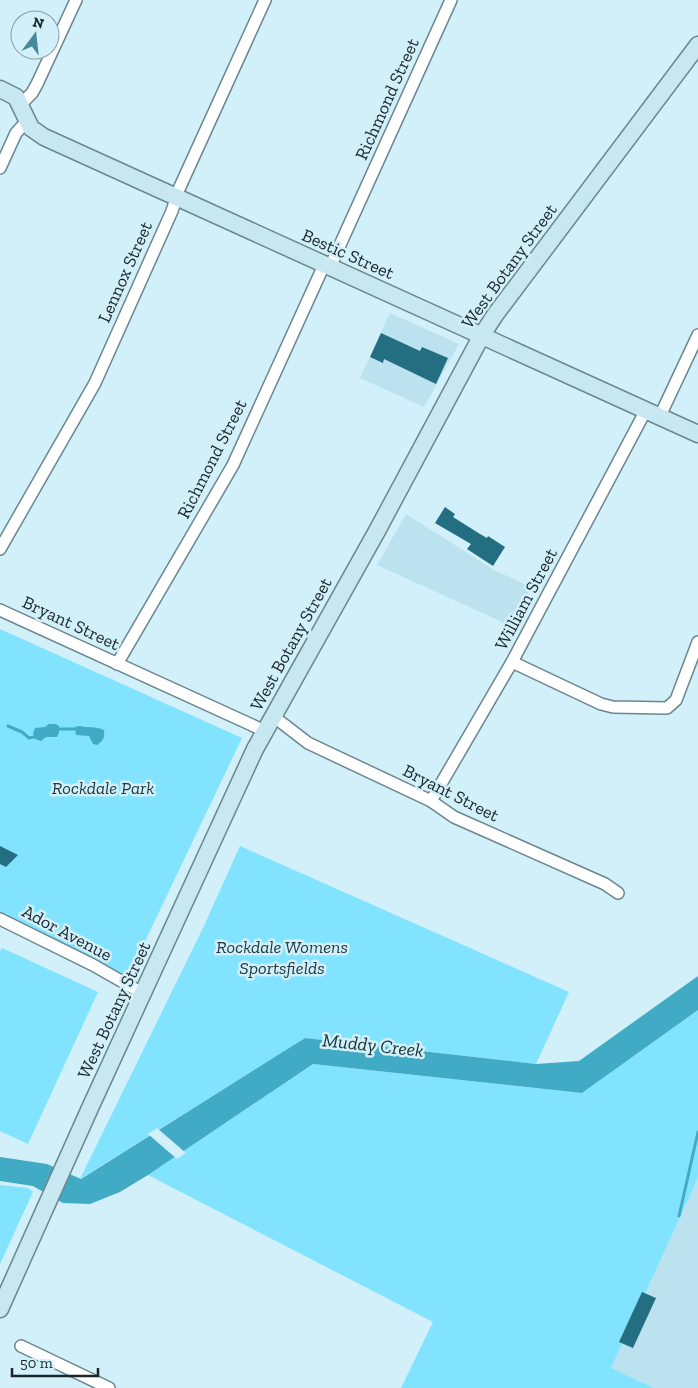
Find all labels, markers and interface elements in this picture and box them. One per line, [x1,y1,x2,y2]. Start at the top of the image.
north arrow [10,10,60,60]
text: N [31,13,46,33]
street label: Richmond Street [350,34,424,163]
street label: West Botany Street [456,199,562,333]
street label: Lennox Street [93,218,157,326]
street label: Bestic Street [298,224,398,284]
street label: Richmond Street [172,395,252,522]
street label: William Street [490,544,562,654]
street label: West Botany Street [245,573,337,714]
street label: Bryant Street [19,591,123,655]
street label: Bryant Street [399,759,503,827]
park label: Rockdale Park [52,777,154,799]
street label: Ador Avenue [18,900,116,966]
park label: Rockdale Womens Sportsfields [216,936,348,979]
street label: West Botany Street [73,938,156,1082]
water label: Muddy Creek [321,1028,425,1062]
scale bar [12,1346,99,1378]
text: 50 m [20,1354,53,1372]

